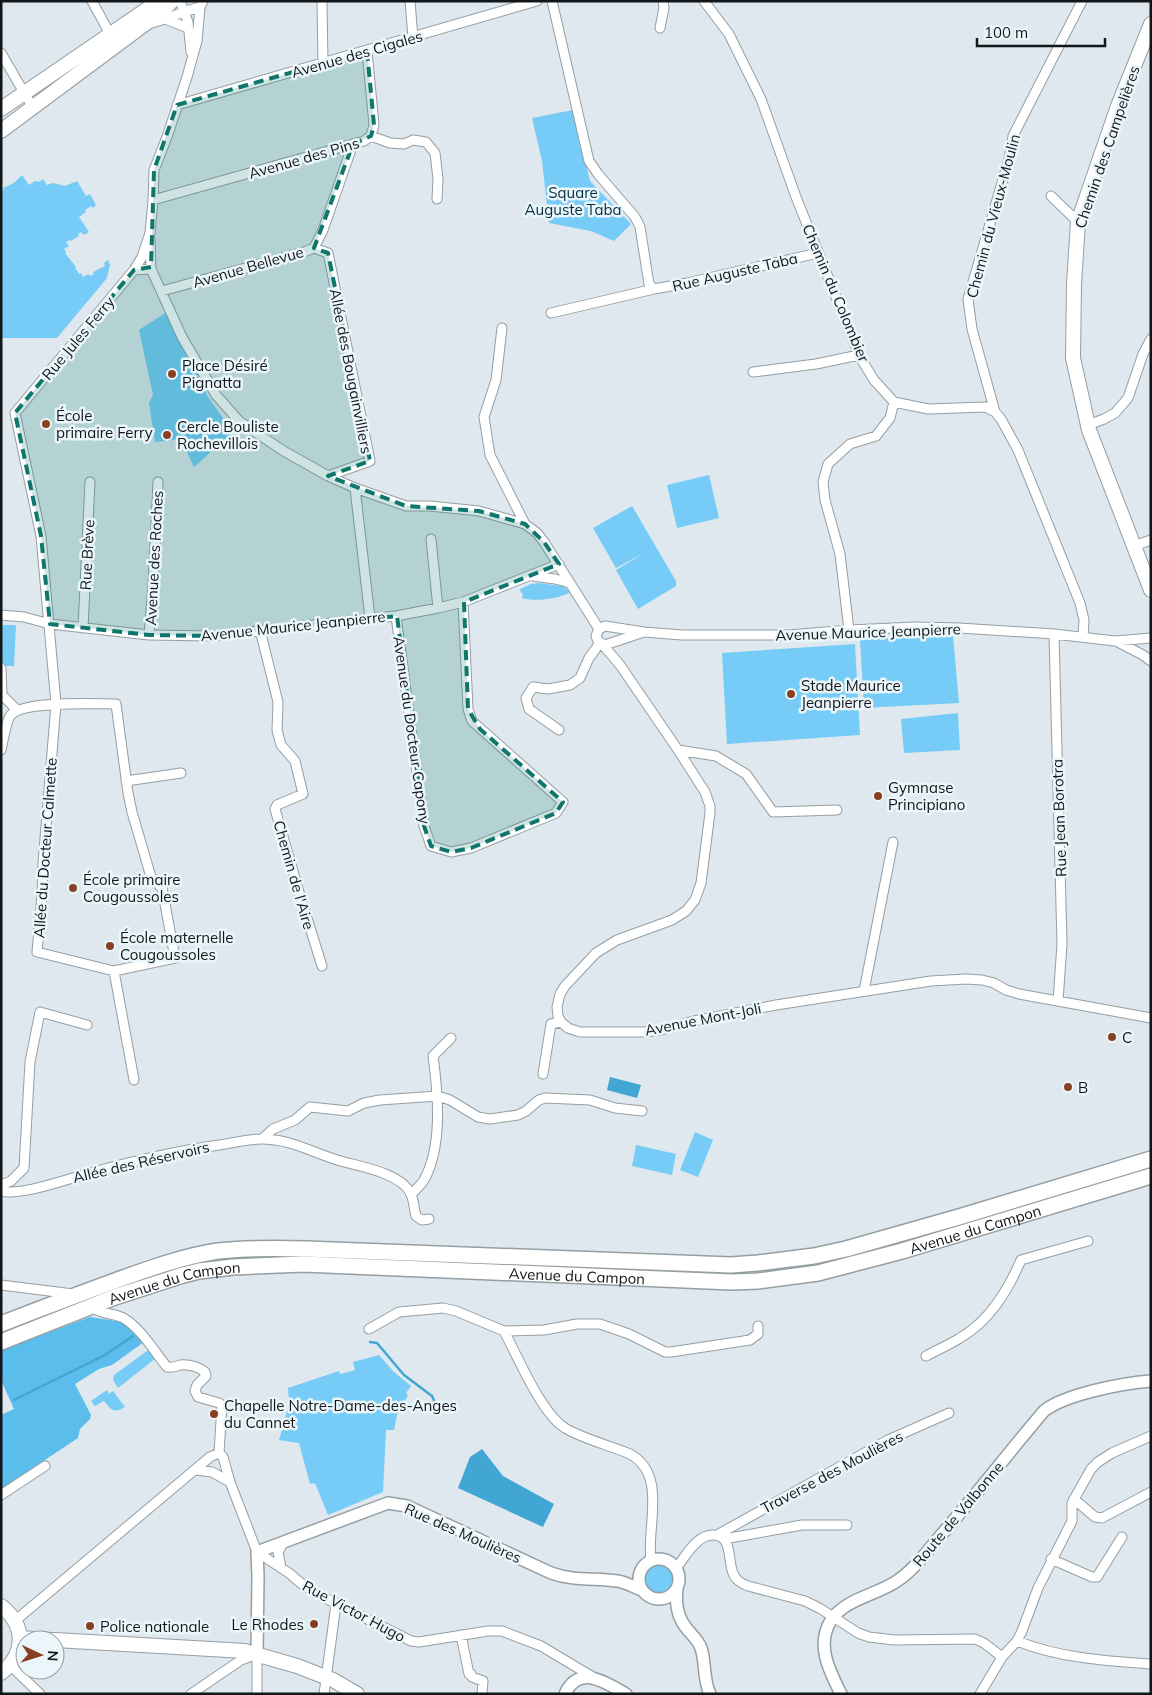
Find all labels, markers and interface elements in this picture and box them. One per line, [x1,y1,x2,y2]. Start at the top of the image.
scale bar [977,15,1104,47]
text: 100 m [984,23,1028,42]
street label: Avenue des Cigales [289,26,425,82]
street label: Chemin des Campelières [1070,63,1144,231]
street label: Chemin du Vieux-Moulin [962,132,1024,300]
street label: Avenue des Pins [246,133,362,183]
park label: Square Auguste Taba [525,183,621,219]
street label: Chemin du Colombier [798,221,874,365]
street label: Avenue Bellevue [190,242,306,292]
street label: Rue Auguste Taba [670,248,800,296]
street label: Allée des Bougainvilliers [326,287,376,455]
street label: Rue Jules Ferry [37,292,119,384]
place label: Place Désiré Pignatta [182,356,268,392]
marker: Place Désiré Pignatta [166,368,178,380]
place label: École primaire Ferry [56,406,153,442]
place label: Cercle Bouliste Rochevillois [177,417,279,453]
marker: École primaire Ferry [40,418,52,430]
marker: Cercle Bouliste Rochevillois [161,429,173,441]
street label: Avenue des Roches [141,490,167,626]
street label: Rue Brève [76,519,98,591]
street label: Avenue Maurice Jeanpierre [200,607,386,645]
street label: Avenue Maurice Jeanpierre [775,619,961,645]
street label: Avenue du Docteur Capony [389,635,435,825]
place label: Stade Maurice Jeanpierre [801,676,901,712]
marker: Stade Maurice Jeanpierre [785,688,797,700]
street label: Allée du Docteur Calmette [29,757,61,939]
street label: Rue Jean Borotra [1047,759,1071,877]
place label: Gymnase Principiano [888,778,965,814]
marker: Gymnase Principiano [872,790,884,802]
street label: Chemin de l'Aire [269,818,319,932]
place label: École primaire Cougoussoles [83,870,181,906]
marker: École primaire Cougoussoles [67,882,79,894]
place label: École maternelle Cougoussoles [120,928,233,964]
marker: École maternelle Cougoussoles [104,940,116,952]
street label: Avenue Mont-Joli [643,998,763,1040]
place label: C [1122,1028,1132,1047]
marker: C [1106,1031,1118,1043]
place label: B [1078,1078,1088,1097]
marker: B [1062,1081,1074,1093]
street label: Allée des Réservoirs [71,1137,211,1187]
street label: Avenue du Campon [907,1200,1043,1258]
street label: Avenue du Campon [105,1257,241,1308]
street label: Avenue du Campon [508,1263,645,1288]
place label: Chapelle Notre-Dame-des-Anges du Cannet [224,1396,457,1432]
marker: Chapelle Notre-Dame-des-Anges du Cannet [208,1408,220,1420]
street label: Traverse des Moulières [758,1427,906,1517]
street label: Route de Valbonne [909,1458,1007,1570]
street label: Rue des Moulières [402,1499,524,1567]
street label: Rue Victor Hugo [299,1576,409,1646]
place label: Le Rhodes [231,1615,304,1634]
place label: Police nationale [100,1617,209,1636]
marker: Le Rhodes [308,1618,320,1630]
marker: Police nationale [84,1620,96,1632]
north arrow [15,1630,65,1680]
text: N [44,1650,62,1662]

